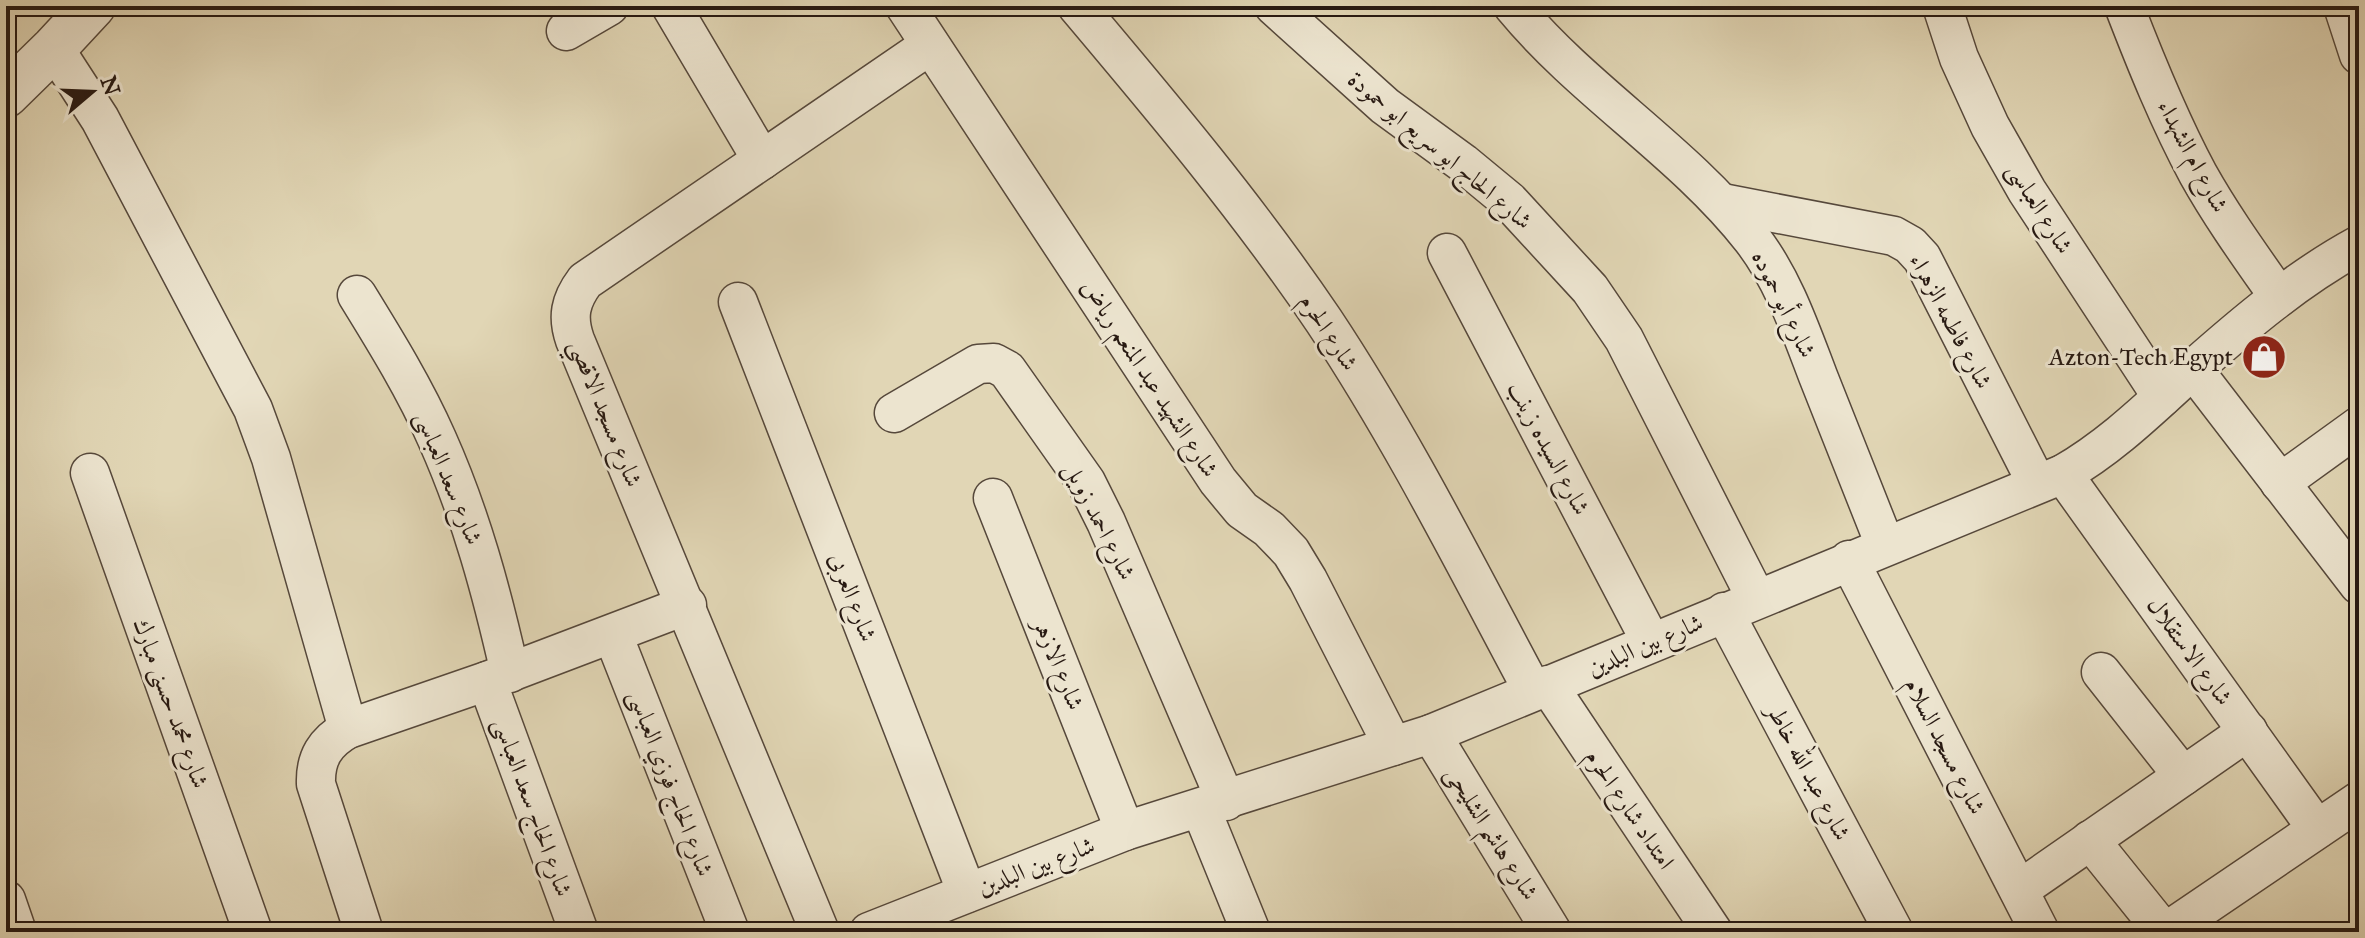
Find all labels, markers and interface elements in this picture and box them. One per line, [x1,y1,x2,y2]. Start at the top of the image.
north arrow [52,52,132,132]
street label: شارع الحاج ابو سريع ابو حمودة [1337,64,1538,241]
text: N [95,72,126,99]
street label: شارع ام الشهداء [2146,95,2235,220]
street label: شارع العباسى [1996,157,2080,262]
street label: شارع أبو حموده [1741,244,1825,365]
street label: شارع فاطمه الزهراء [1898,248,1999,396]
street label: شارع الشهيد عبد المنعم رياض [1069,273,1225,487]
street label: شارع الحرم [1288,288,1365,380]
shop icon: Azton-Tech Egypt [2240,333,2288,381]
street label: شارع مسجد الاقصي [556,335,649,494]
place label: Azton-Tech Egypt [2048,342,2234,372]
street label: شارع السيده زينب [1497,376,1597,522]
street label: شارع سعد العباسى [404,407,489,551]
street label: شارع احمد زويل [1053,457,1142,587]
street label: شارع العربى [818,548,884,648]
street label: شارع الاستقلال [2136,591,2239,714]
street label: شارع بين البلدين [1582,607,1710,687]
street label: شارع الازهر [1021,611,1091,716]
street label: شارع محمد حسنى مبارك [122,614,216,794]
street label: شارع مسجد السلام [1892,673,1992,822]
street label: شارع الحاج فوزي العباسى [616,685,720,883]
street label: شارع عبد الله خاطر [1755,694,1861,848]
street label: شارع الحاج سعد العباسى [481,714,579,902]
street label: امتداد شارع الحرم [1574,743,1681,878]
street label: شارع هاشم الشليحى [1431,760,1545,910]
street label: شارع بين البلدين [973,830,1101,907]

